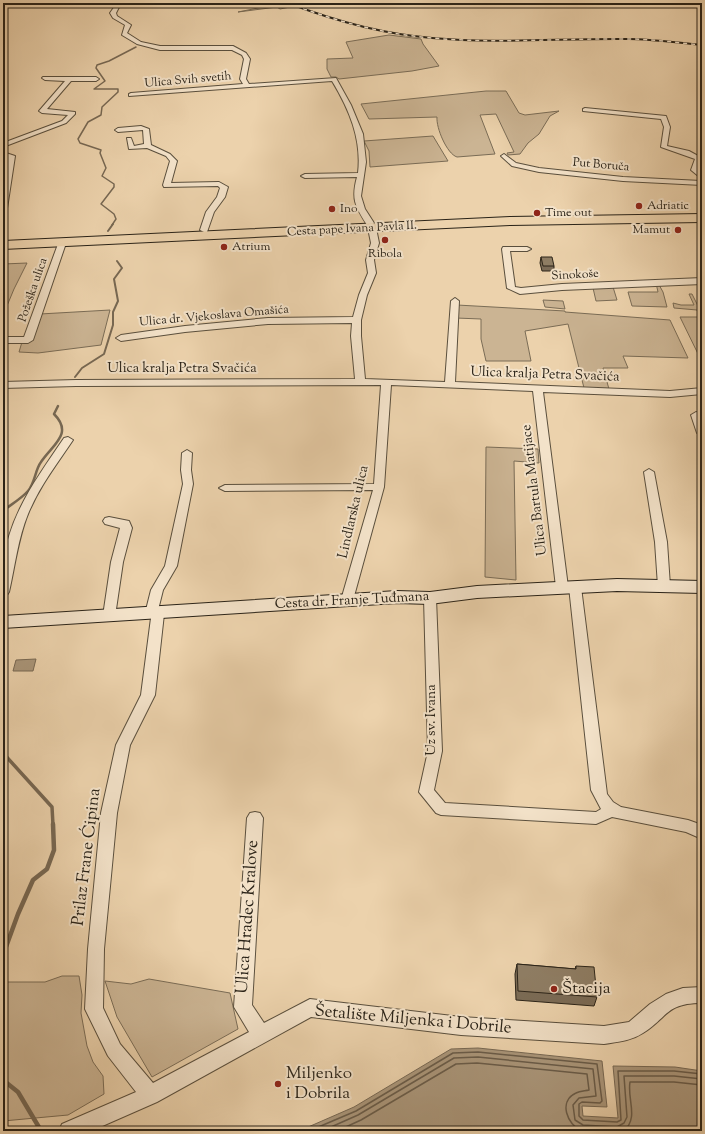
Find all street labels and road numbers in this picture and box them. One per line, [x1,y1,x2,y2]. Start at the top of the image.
street label: Ulica Svih svetih [144,67,232,93]
street label: Put Boruča [572,154,630,176]
street label: Cesta pape Ivana Pavla II. [287,217,417,241]
street label: Požeška ulica [14,255,53,325]
street label: Sinokoše [551,265,599,285]
street label: Ulica dr. Vjekoslava Omašića [139,300,290,331]
street label: Ulica kralja Petra Svačića [107,359,257,379]
street label: Ulica kralja Petra Svačića [470,362,621,388]
street label: Ulica Bartula Matijace [517,423,553,557]
street label: Lindlarska ulica [334,463,375,561]
street label: Cesta dr. Franje Tuđmana [274,587,430,615]
street label: Uz sv. Ivana [422,684,442,756]
street label: Prilaz Frane Ćipina [67,787,107,927]
street label: Ulica Hradec Kralove [231,839,265,995]
street label: Šetalište Miljenka i Dobrile [313,999,513,1041]

